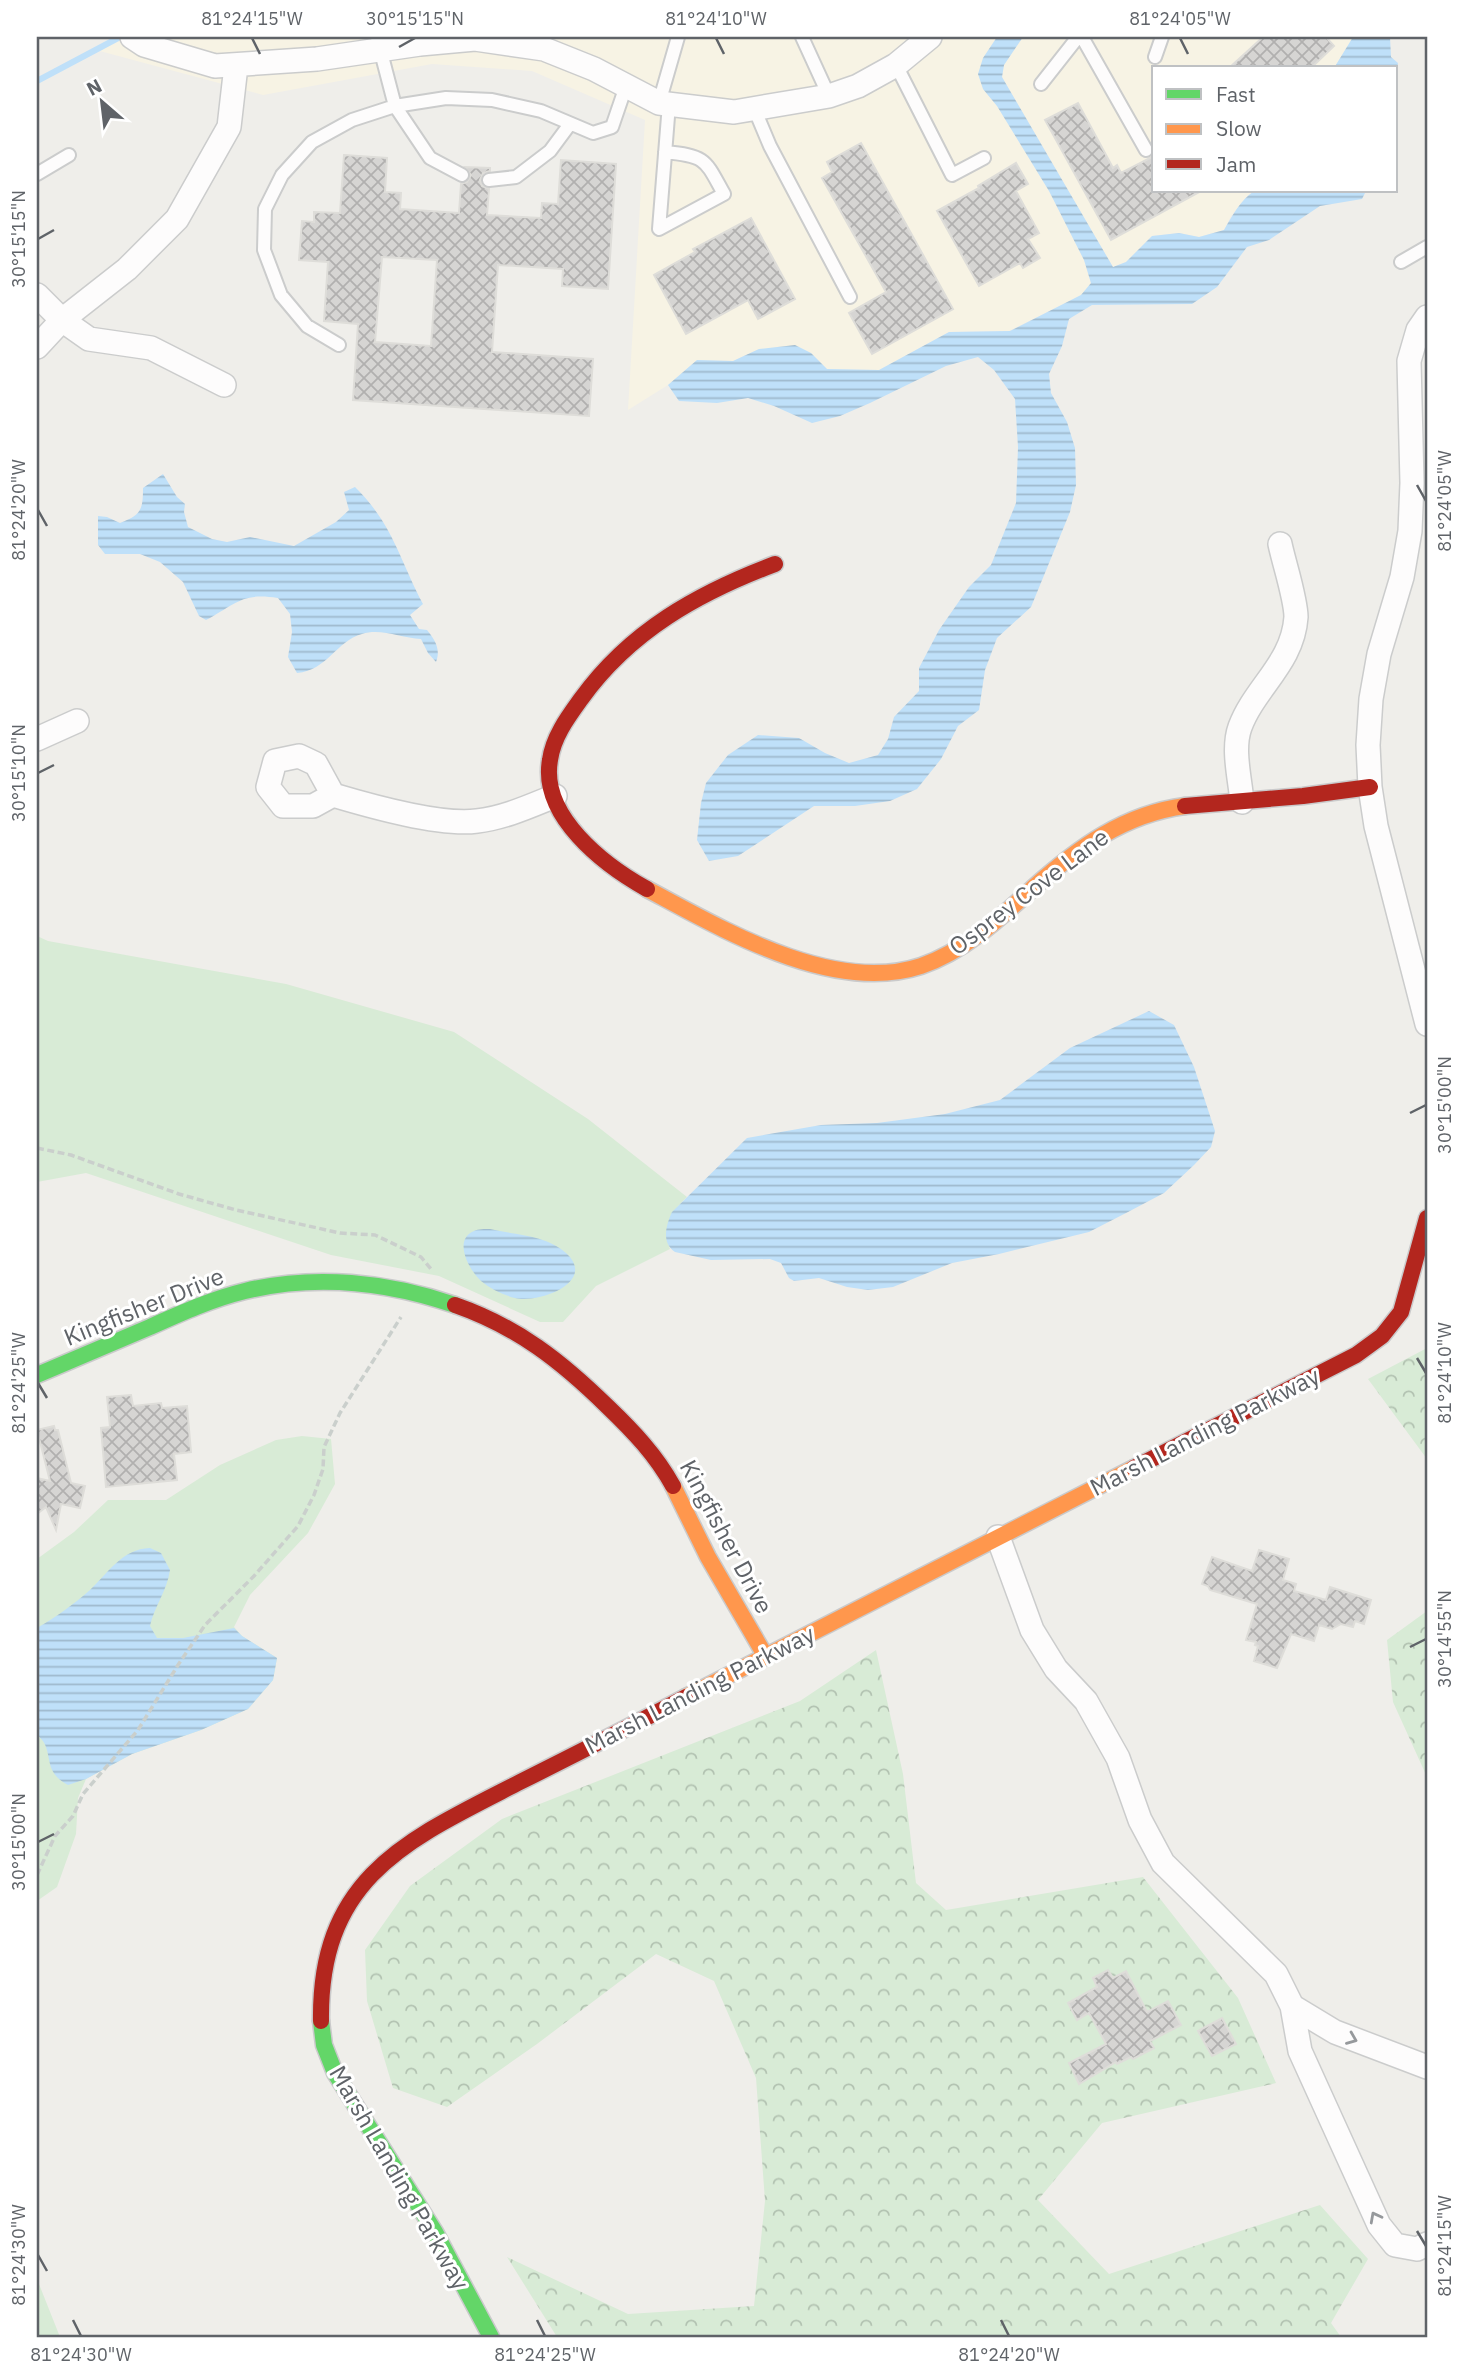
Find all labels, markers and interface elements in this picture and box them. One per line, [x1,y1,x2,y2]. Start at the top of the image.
text: 81°24'15"W [201,7,303,30]
text: 30°15'15"N [366,7,464,30]
text: 81°24'10"W [665,7,767,30]
text: 81°24'05"W [1129,7,1231,30]
north arrow [66,66,136,136]
legend [1152,66,1398,192]
text: N [82,73,106,101]
text: Fast [1216,80,1256,108]
text: Slow [1216,114,1262,142]
text: Jam [1216,150,1256,178]
text: 30°15'15"N [7,190,30,288]
text: 81°24'05"W [1433,450,1456,552]
text: 81°24'20"W [7,459,30,561]
text: 30°15'10"N [7,724,30,822]
street label: Osprey Cove Lane [942,821,1115,962]
text: 30°15'00"N [1433,1056,1456,1154]
street label: Kingfisher Drive [59,1259,228,1353]
text: 81°24'10"W [1433,1322,1456,1424]
text: 81°24'25"W [7,1332,30,1434]
street label: Marsh Landing Parkway [1084,1359,1325,1503]
street label: Kingfisher Drive [673,1454,781,1619]
text: 30°14'55"N [1433,1590,1456,1688]
street label: Marsh Landing Parkway [579,1617,820,1761]
text: 30°15'00"N [7,1793,30,1891]
one-way arrow [1346,2030,1358,2044]
street label: Marsh Landing Parkway [323,2060,477,2295]
text: 81°24'15"W [1433,2195,1456,2297]
text: 81°24'30"W [7,2204,30,2306]
one-way arrow [1370,2212,1384,2224]
text: 81°24'30"W [30,2343,132,2366]
text: 81°24'25"W [494,2343,596,2366]
text: 81°24'20"W [958,2343,1060,2366]

